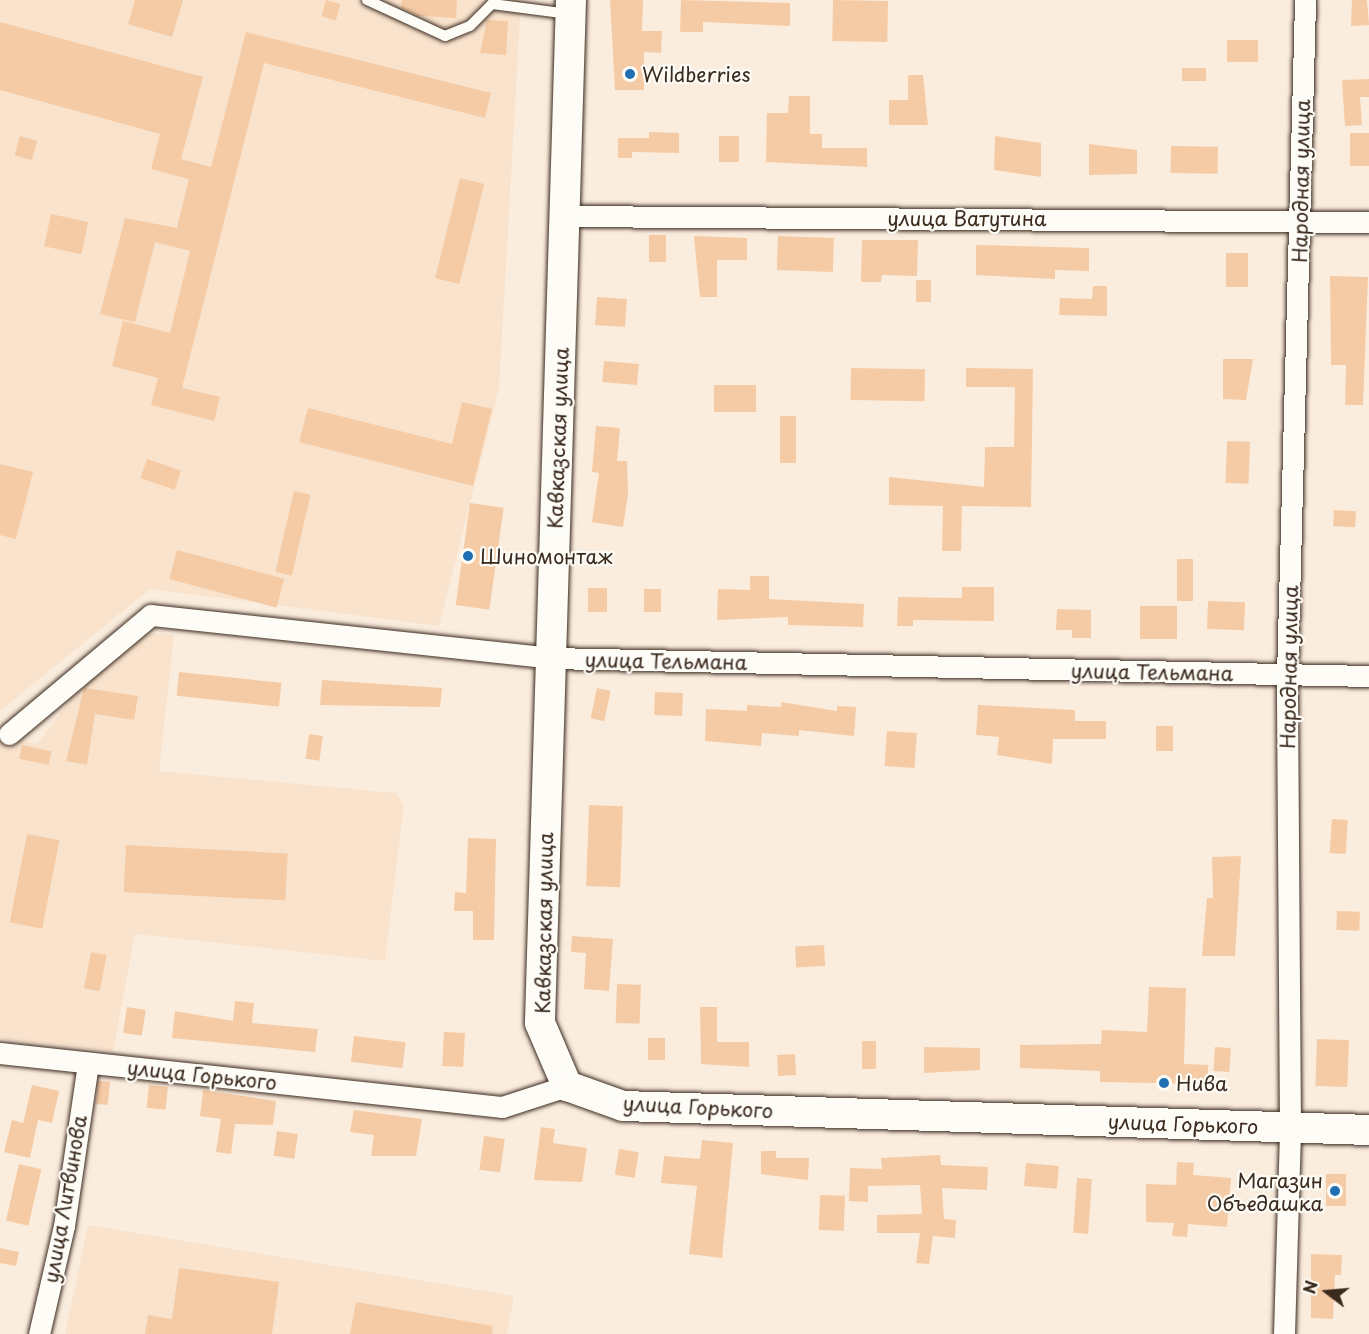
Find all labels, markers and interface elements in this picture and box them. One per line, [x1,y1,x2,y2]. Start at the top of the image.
place label: Wildberries [642,62,751,86]
marker: Wildberries [623,67,637,81]
street label: Народная улица [1288,98,1314,264]
street label: улица Ватутина [887,206,1047,230]
street label: Кавказская улица [543,346,573,530]
place label: Шиномонтаж [480,544,612,568]
marker: Шиномонтаж [461,549,475,563]
street label: Народная улица [1276,584,1302,750]
street label: улица Тельмана [584,648,748,674]
street label: улица Тельмана [1070,659,1234,685]
street label: Кавказская улица [530,831,558,1015]
street label: улица Горького [125,1055,279,1095]
place label: Нива [1176,1071,1228,1095]
marker: Нива [1157,1076,1171,1090]
street label: улица Горького [622,1091,774,1123]
street label: улица Горького [1107,1109,1259,1139]
street label: улица Литвинова [38,1112,92,1286]
place label: Магазин Объедашка [1207,1168,1323,1215]
marker: Магазин Объедашка [1328,1184,1342,1198]
north arrow [1297,1262,1357,1322]
text: N [1296,1278,1323,1296]

